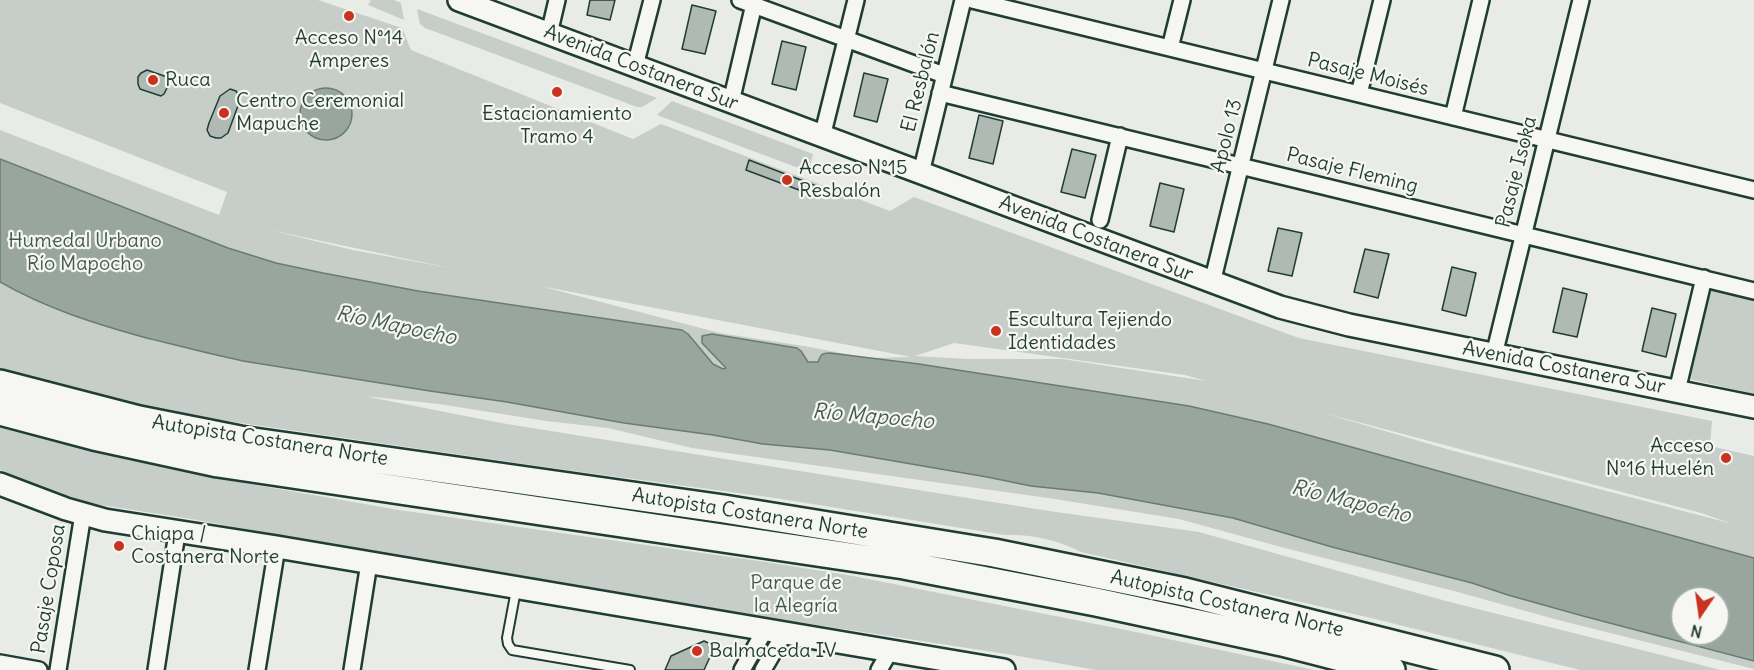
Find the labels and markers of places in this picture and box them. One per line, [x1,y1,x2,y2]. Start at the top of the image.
marker: Acceso N°14 Amperes [342,9,356,23]
place label: Acceso N°14 Amperes [295,26,403,73]
place label: Ruca [165,68,211,92]
marker: Ruca [146,73,160,87]
marker: Estacionamiento Tramo 4 [550,85,564,99]
place label: Centro Ceremonial Mapuche [236,89,404,136]
place label: Estacionamiento Tramo 4 [482,102,632,149]
marker: Centro Ceremonial Mapuche [217,106,231,120]
place label: Acceso N°15 Resbalón [799,156,907,203]
marker: Acceso N°15 Resbalón [780,173,794,187]
place label: Escultura Tejiendo Identidades [1008,308,1172,355]
marker: Escultura Tejiendo Identidades [989,324,1003,338]
place label: Acceso N°16 Huelén [1606,434,1714,481]
marker: Acceso N°16 Huelén [1719,451,1733,465]
place label: Chiapa / Costanera Norte [131,522,279,569]
marker: Chiapa / Costanera Norte [112,539,126,553]
place label: Balmaceda IV [709,639,837,663]
marker: Balmaceda IV [690,644,704,658]

